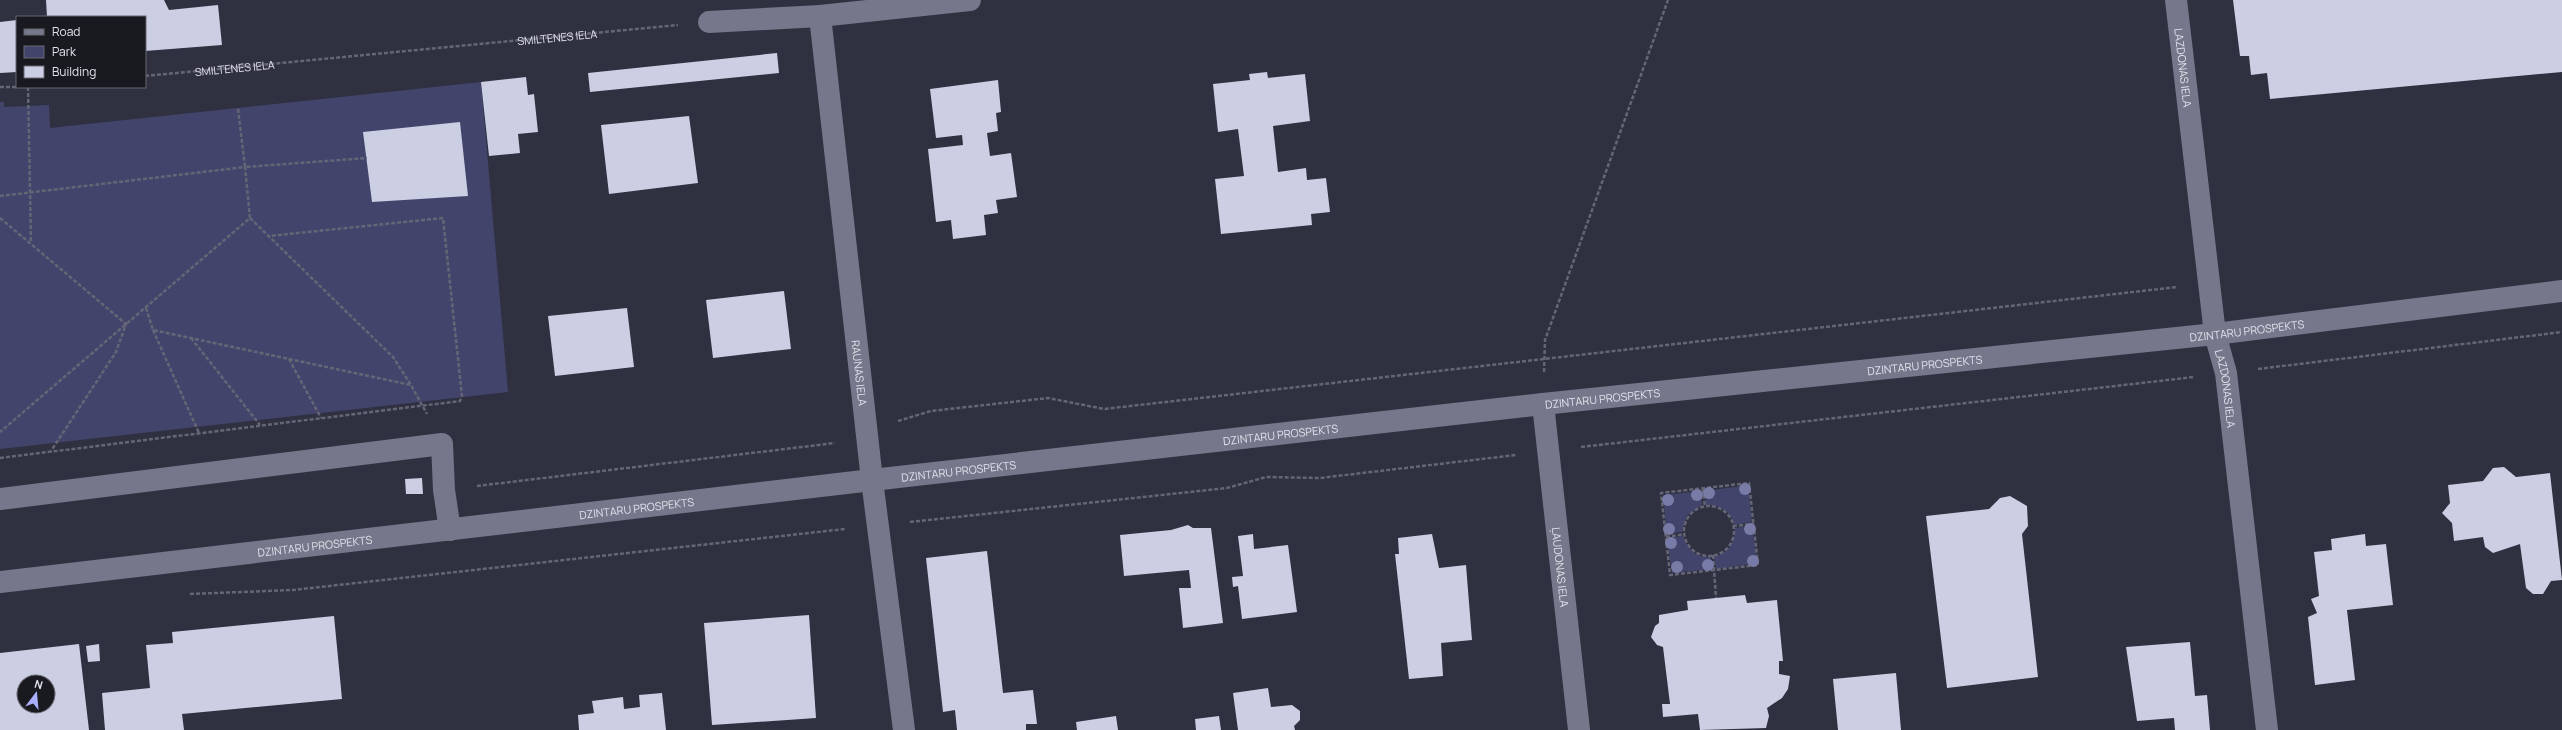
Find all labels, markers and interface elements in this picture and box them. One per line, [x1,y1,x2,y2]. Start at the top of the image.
legend [16,16,146,88]
text: Road [52,23,80,40]
street label: SMILTENES IELA [517,25,598,48]
street label: LAZDONAS IELA [2172,27,2196,108]
text: Park [52,43,77,60]
street label: SMILTENES IELA [194,56,275,79]
text: Building [52,63,96,80]
street label: DZINTARU PROSPEKTS [2189,315,2305,344]
street label: RAUNAS IELA [849,339,871,407]
street label: LAZDONAS IELA [2212,347,2240,428]
street label: DZINTARU PROSPEKTS [1866,351,1983,378]
street label: DZINTARU PROSPEKTS [1544,384,1661,411]
street label: DZINTARU PROSPEKTS [1222,420,1339,448]
street label: DZINTARU PROSPEKTS [900,456,1017,484]
street label: DZINTARU PROSPEKTS [578,493,695,522]
street label: ĻAUDONAS IELA [1549,526,1573,608]
street label: DZINTARU PROSPEKTS [257,531,373,559]
north arrow [16,674,56,714]
text: N [33,676,45,692]

